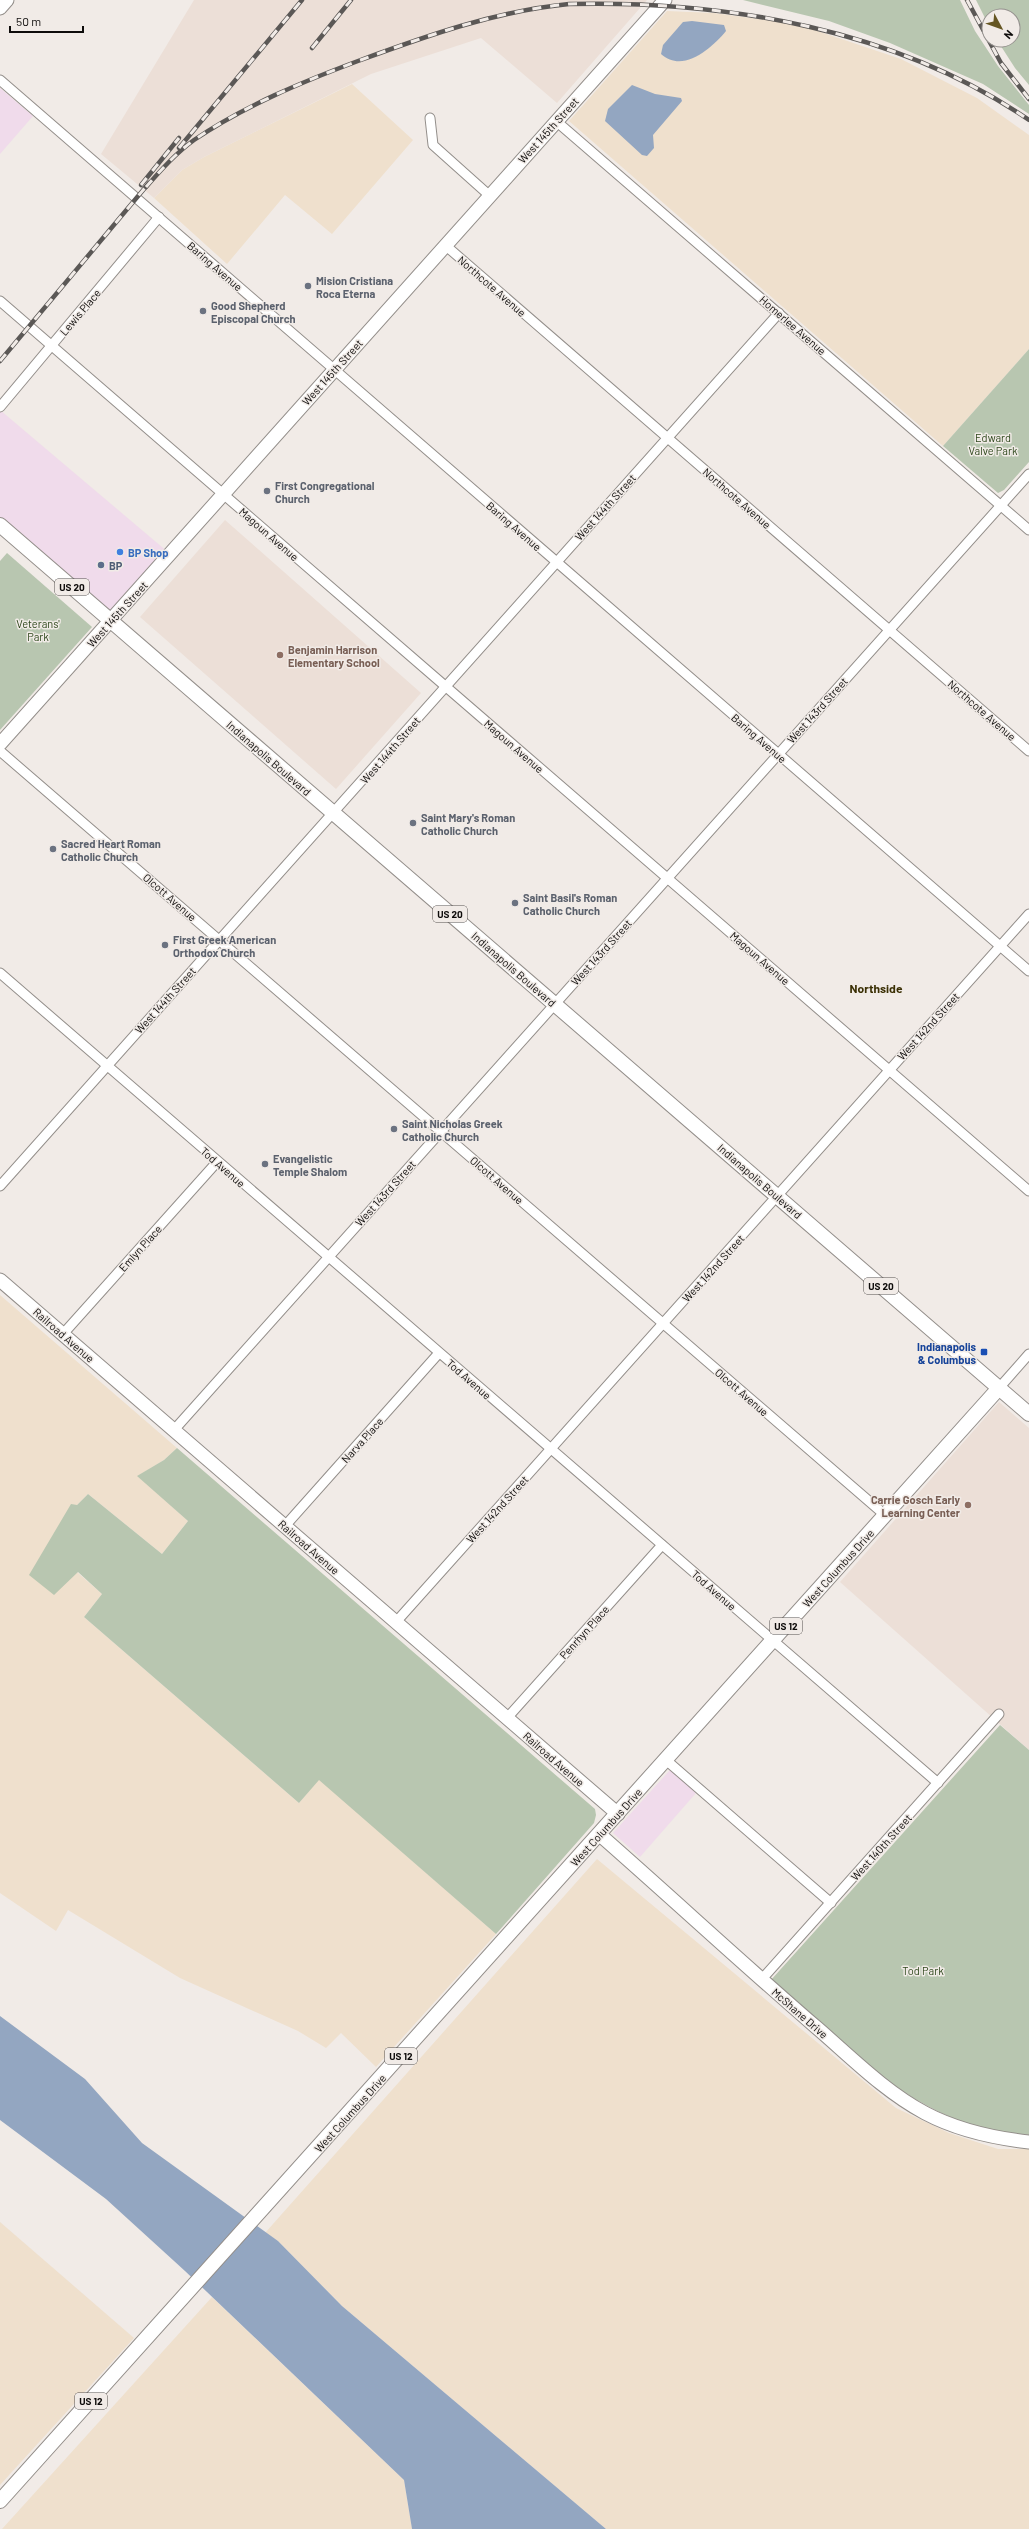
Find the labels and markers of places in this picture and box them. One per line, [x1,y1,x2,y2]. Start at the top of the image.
place label: Mision Cristiana Roca Eterna [316,274,393,300]
marker: Mision Cristiana Roca Eterna [303,281,313,291]
place label: Good Shepherd Episcopal Church [211,299,296,325]
marker: Good Shepherd Episcopal Church [198,306,208,316]
place label: First Congregational Church [275,479,375,505]
marker: First Congregational Church [262,486,272,496]
place label: BP Shop [128,546,169,559]
marker: BP Shop [115,547,125,557]
place label: BP [109,559,123,572]
marker: BP [96,560,106,570]
place label: Benjamin Harrison Elementary School [288,643,380,669]
marker: Benjamin Harrison Elementary School [275,650,285,660]
place label: Saint Mary's Roman Catholic Church [421,811,515,837]
marker: Saint Mary's Roman Catholic Church [408,818,418,828]
place label: Sacred Heart Roman Catholic Church [61,837,161,863]
marker: Sacred Heart Roman Catholic Church [48,844,58,854]
place label: Saint Basil's Roman Catholic Church [523,891,617,917]
marker: Saint Basil's Roman Catholic Church [510,898,520,908]
place label: First Greek American Orthodox Church [173,933,276,959]
marker: First Greek American Orthodox Church [160,940,170,950]
place label: Saint Nicholas Greek Catholic Church [402,1117,503,1143]
marker: Saint Nicholas Greek Catholic Church [389,1124,399,1134]
place label: Evangelistic Temple Shalom [273,1152,347,1178]
marker: Evangelistic Temple Shalom [260,1159,270,1169]
place label: Indianapolis & Columbus [917,1340,976,1366]
marker: Indianapolis & Columbus [979,1347,989,1357]
place label: Carrie Gosch Early Learning Center [871,1493,961,1519]
marker: Carrie Gosch Early Learning Center [963,1500,973,1510]

